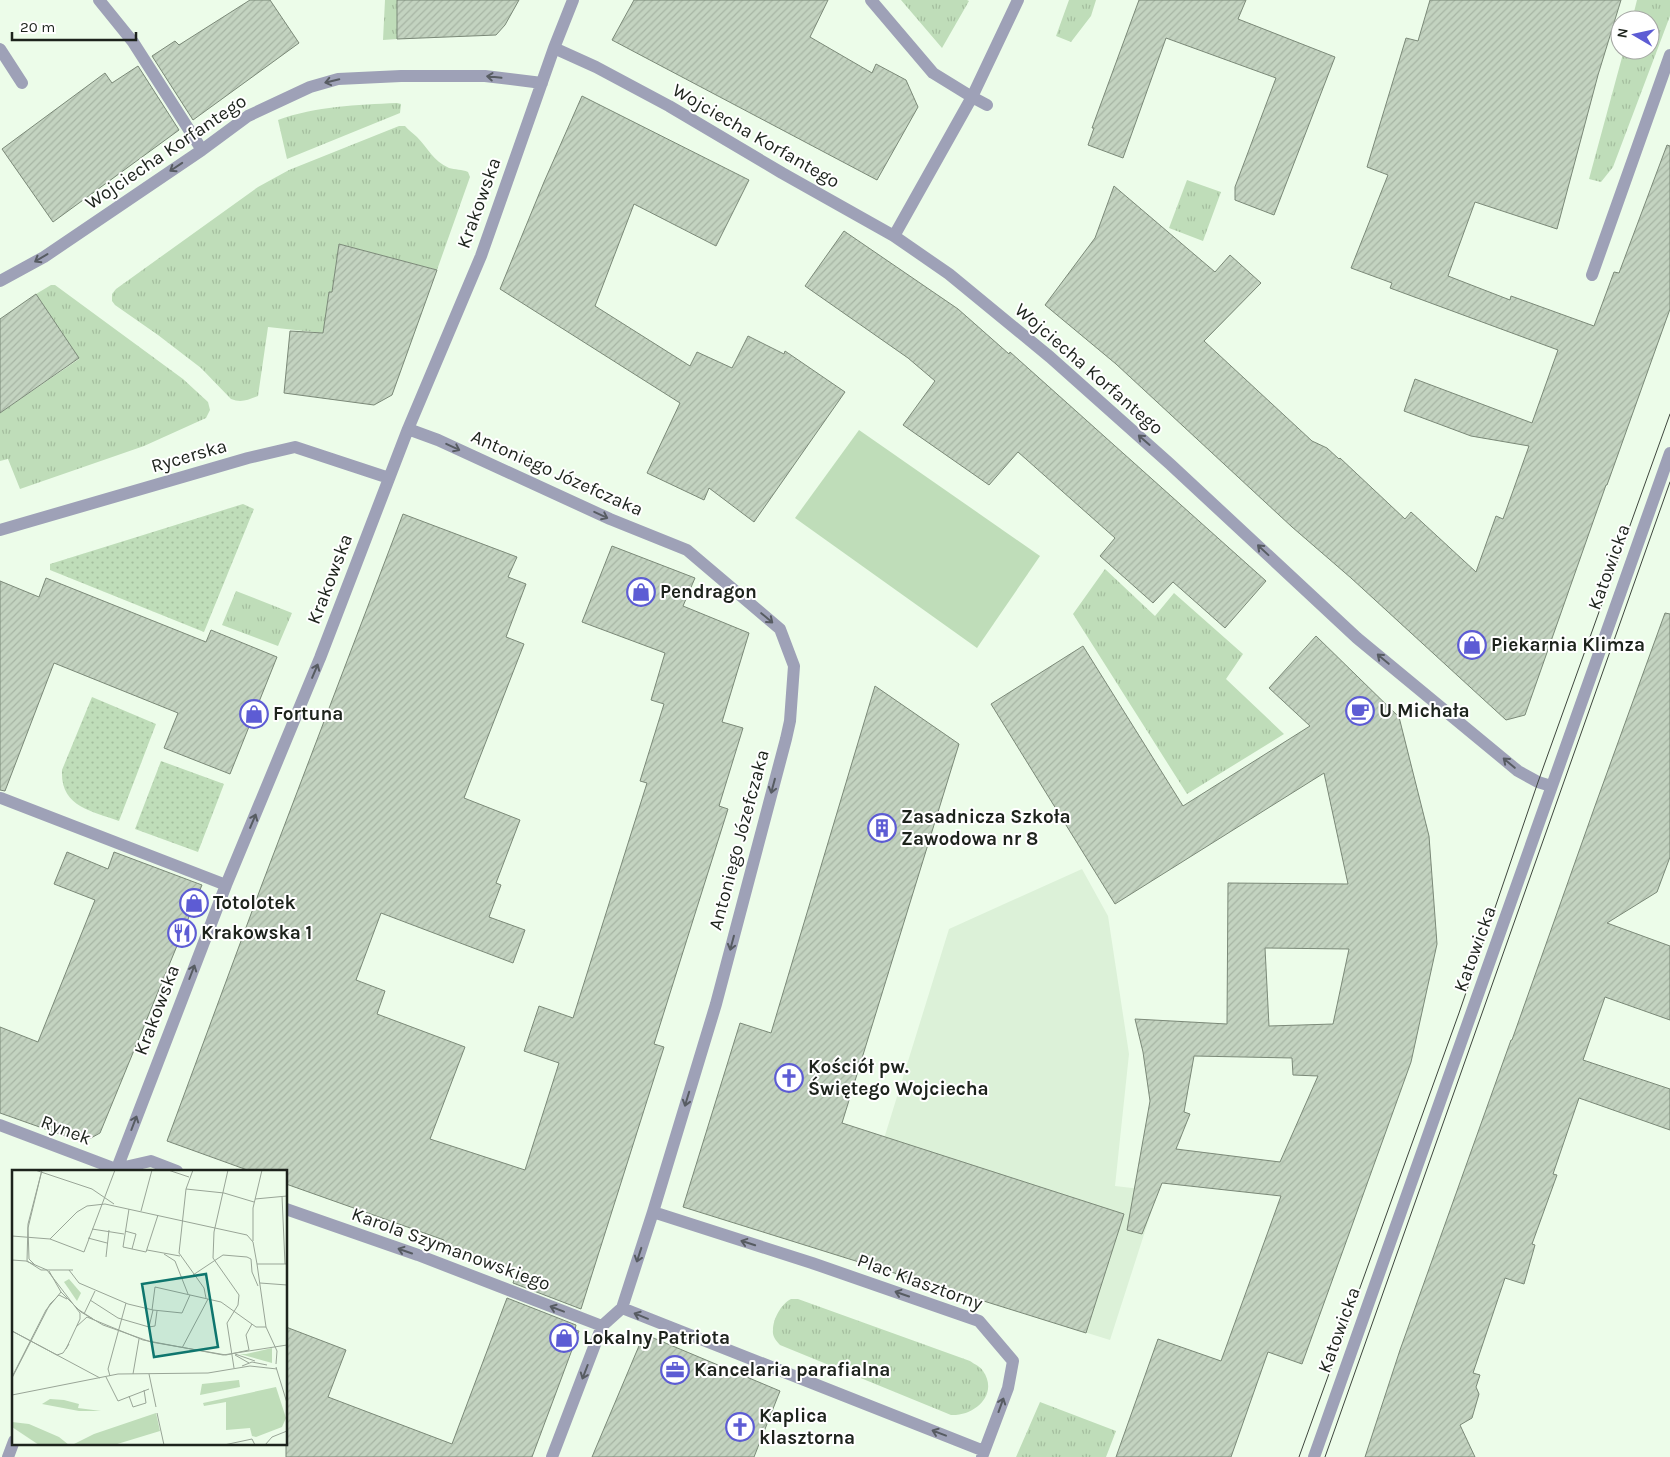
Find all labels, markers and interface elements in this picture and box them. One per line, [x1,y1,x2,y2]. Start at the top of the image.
scale bar [12,10,136,42]
north arrow [1610,10,1660,60]
text: 20 m [20,18,55,36]
text: N [1613,27,1632,39]
one-way arrow [486,72,502,82]
one-way arrow [324,77,340,86]
street label: Wojciecha Korfantego [668,79,844,193]
street label: Wojciecha Korfantego [81,90,251,214]
street label: Krakowska [452,155,506,251]
one-way arrow [169,163,183,173]
one-way arrow [34,254,48,264]
street label: Wojciecha Korfantego [1010,299,1168,439]
street label: Antoniego Józefczaka [468,425,646,521]
one-way arrow [1137,434,1150,446]
street label: Rycerska [148,435,230,477]
one-way arrow [445,443,460,452]
one-way arrow [593,511,608,520]
street label: Katowicka [1583,521,1635,613]
street label: Krakowska [303,531,357,627]
one-way arrow [1257,544,1269,556]
shop icon: Pendragon [626,577,656,607]
place label: Pendragon [660,581,757,603]
one-way arrow [760,612,773,624]
shop icon: Piekarnia Klimza [1457,630,1487,660]
place label: Piekarnia Klimza [1491,634,1645,656]
one-way arrow [1377,654,1390,665]
one-way arrow [311,664,320,679]
cafe icon: U Michała [1345,696,1375,726]
shop icon: Fortuna [239,699,269,729]
place label: U Michała [1379,700,1470,722]
place label: Fortuna [273,703,343,725]
street label: Antoniego Józefczaka [704,747,774,933]
one-way arrow [1502,757,1515,769]
one-way arrow [768,778,777,794]
place label: Zasadnicza Szkoła Zawodowa nr 8 [901,806,1071,850]
building icon: Zasadnicza Szkoła Zawodowa nr 8 [867,813,897,843]
one-way arrow [248,814,258,829]
shop icon: Totolotek [179,888,209,918]
place label: Totolotek [213,892,296,914]
street label: Katowicka [1449,903,1501,995]
restaurant icon: Krakowska 1 [167,918,197,948]
place label: Krakowska 1 [201,922,312,944]
one-way arrow [727,935,736,951]
street label: Krakowska [130,962,184,1058]
one-way arrow [188,965,198,980]
place label: Kościół pw. Świętego Wojciecha [808,1056,989,1100]
church icon: Kościół pw. Świętego Wojciecha [774,1063,804,1093]
one-way arrow [681,1091,691,1107]
street label: Rynek [38,1110,95,1150]
one-way arrow [130,1116,139,1132]
inset map [12,1170,288,1444]
street label: Karola Szymanowskiego [349,1203,553,1295]
one-way arrow [740,1237,756,1247]
one-way arrow [398,1246,413,1255]
one-way arrow [634,1246,643,1262]
street label: Plac Klasztorny [854,1249,986,1315]
street label: Katowicka [1313,1284,1365,1376]
one-way arrow [895,1289,910,1298]
one-way arrow [549,1304,565,1313]
one-way arrow [634,1310,649,1319]
shop icon: Lokalny Patriota [549,1323,579,1353]
place label: Lokalny Patriota [583,1327,730,1349]
office icon: Kancelaria parafialna [660,1355,690,1385]
place label: Kancelaria parafialna [694,1359,890,1381]
one-way arrow [580,1364,589,1379]
one-way arrow [997,1398,1006,1413]
place label: Kaplica klasztorna [759,1405,855,1449]
church icon: Kaplica klasztorna [725,1412,755,1442]
one-way arrow [932,1428,947,1437]

